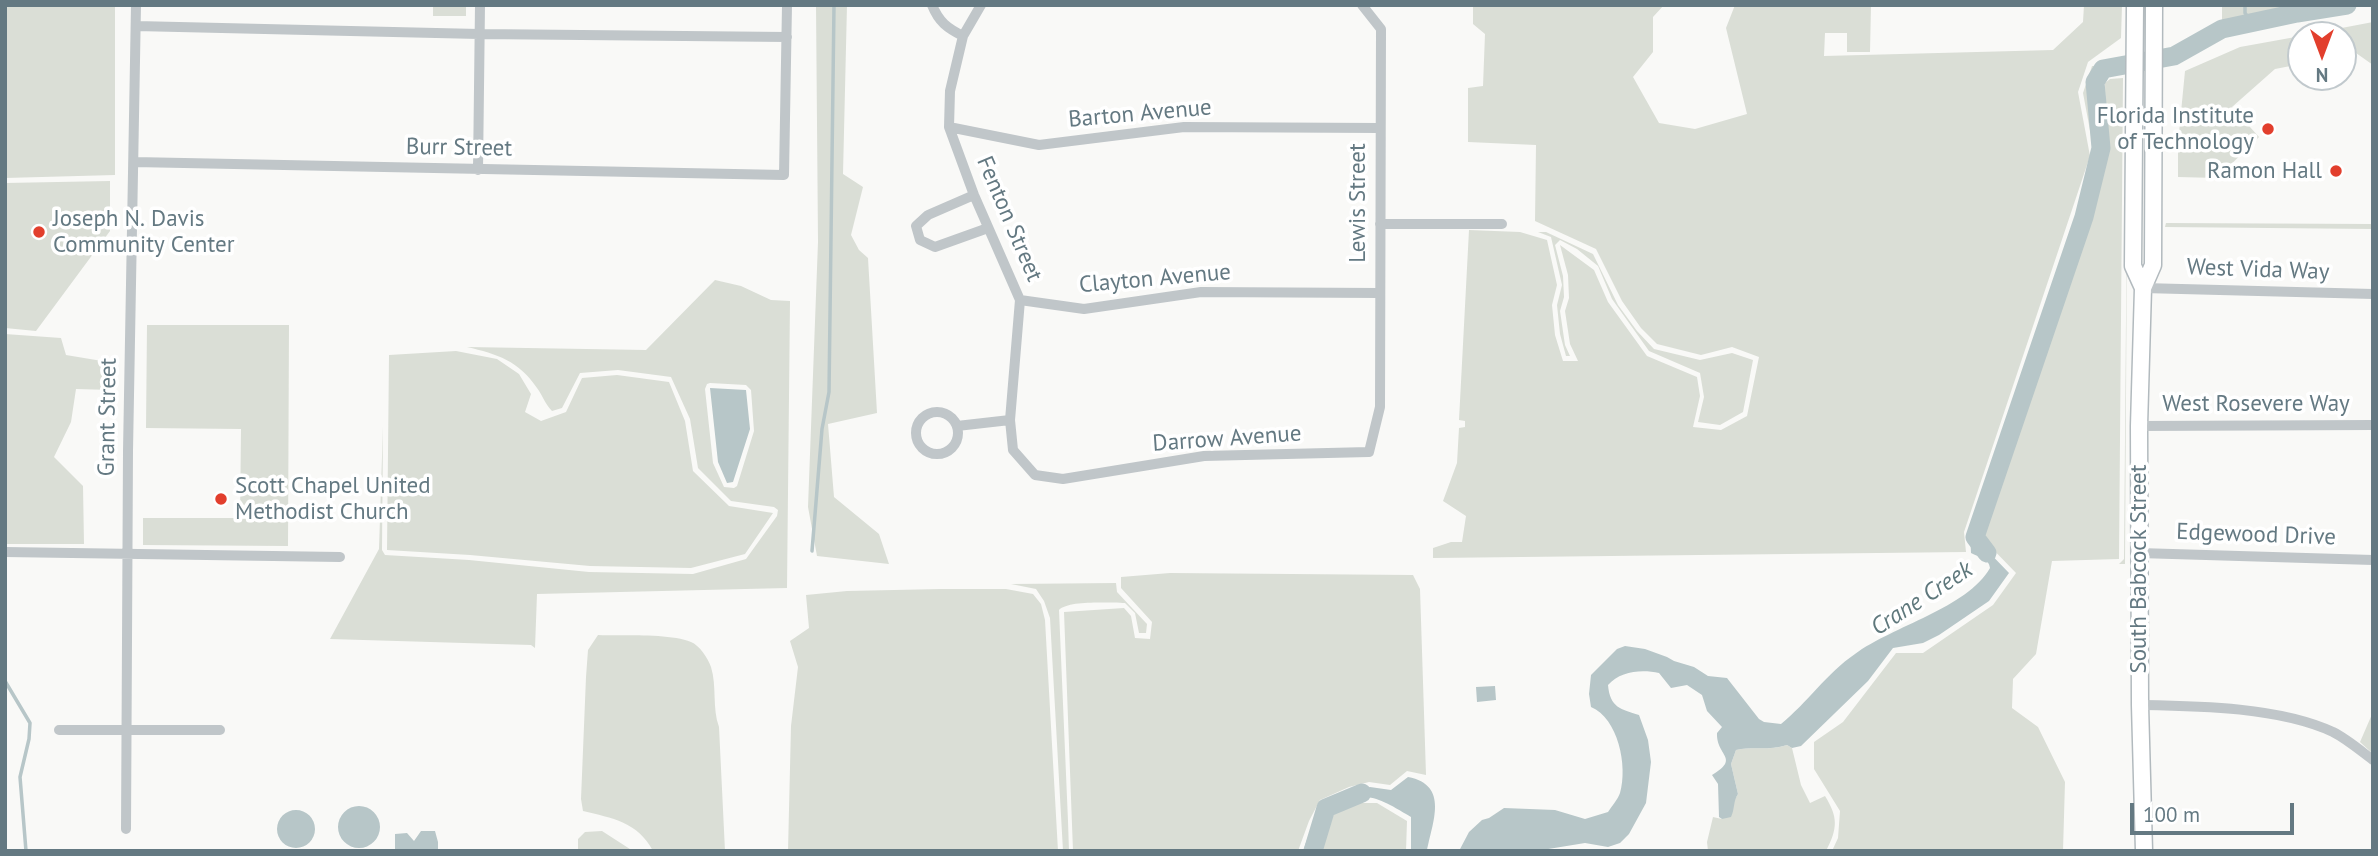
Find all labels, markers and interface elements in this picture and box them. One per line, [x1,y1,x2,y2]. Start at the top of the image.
north arrow [2287,21,2357,91]
text: N [2316,63,2328,87]
street label: Barton Avenue [1067,94,1213,134]
place label: Florida Institute of Technology [2097,102,2254,156]
marker: Florida Institute of Technology [2260,121,2276,137]
street label: Burr Street [406,133,512,163]
street label: Lewis Street [1344,143,1372,263]
street label: Fenton Street [970,152,1048,286]
place label: Ramon Hall [2207,157,2322,185]
marker: Ramon Hall [2328,163,2344,179]
place label: Joseph N. Davis Community Center [53,205,234,259]
marker: Joseph N. Davis Community Center [31,224,47,240]
street label: West Vida Way [2186,254,2330,286]
street label: Clayton Avenue [1078,259,1232,299]
street label: Grant Street [93,357,123,477]
street label: West Rosevere Way [2162,390,2350,418]
street label: Darrow Avenue [1152,420,1302,458]
street label: South Babcock Street [2125,464,2153,674]
place label: Scott Chapel United Methodist Church [235,472,431,526]
marker: Scott Chapel United Methodist Church [213,491,229,507]
street label: Edgewood Drive [2176,518,2336,552]
water label: Crane Creek [1866,556,1978,642]
scale bar [2133,790,2298,834]
text: 100 m [2143,801,2200,828]

